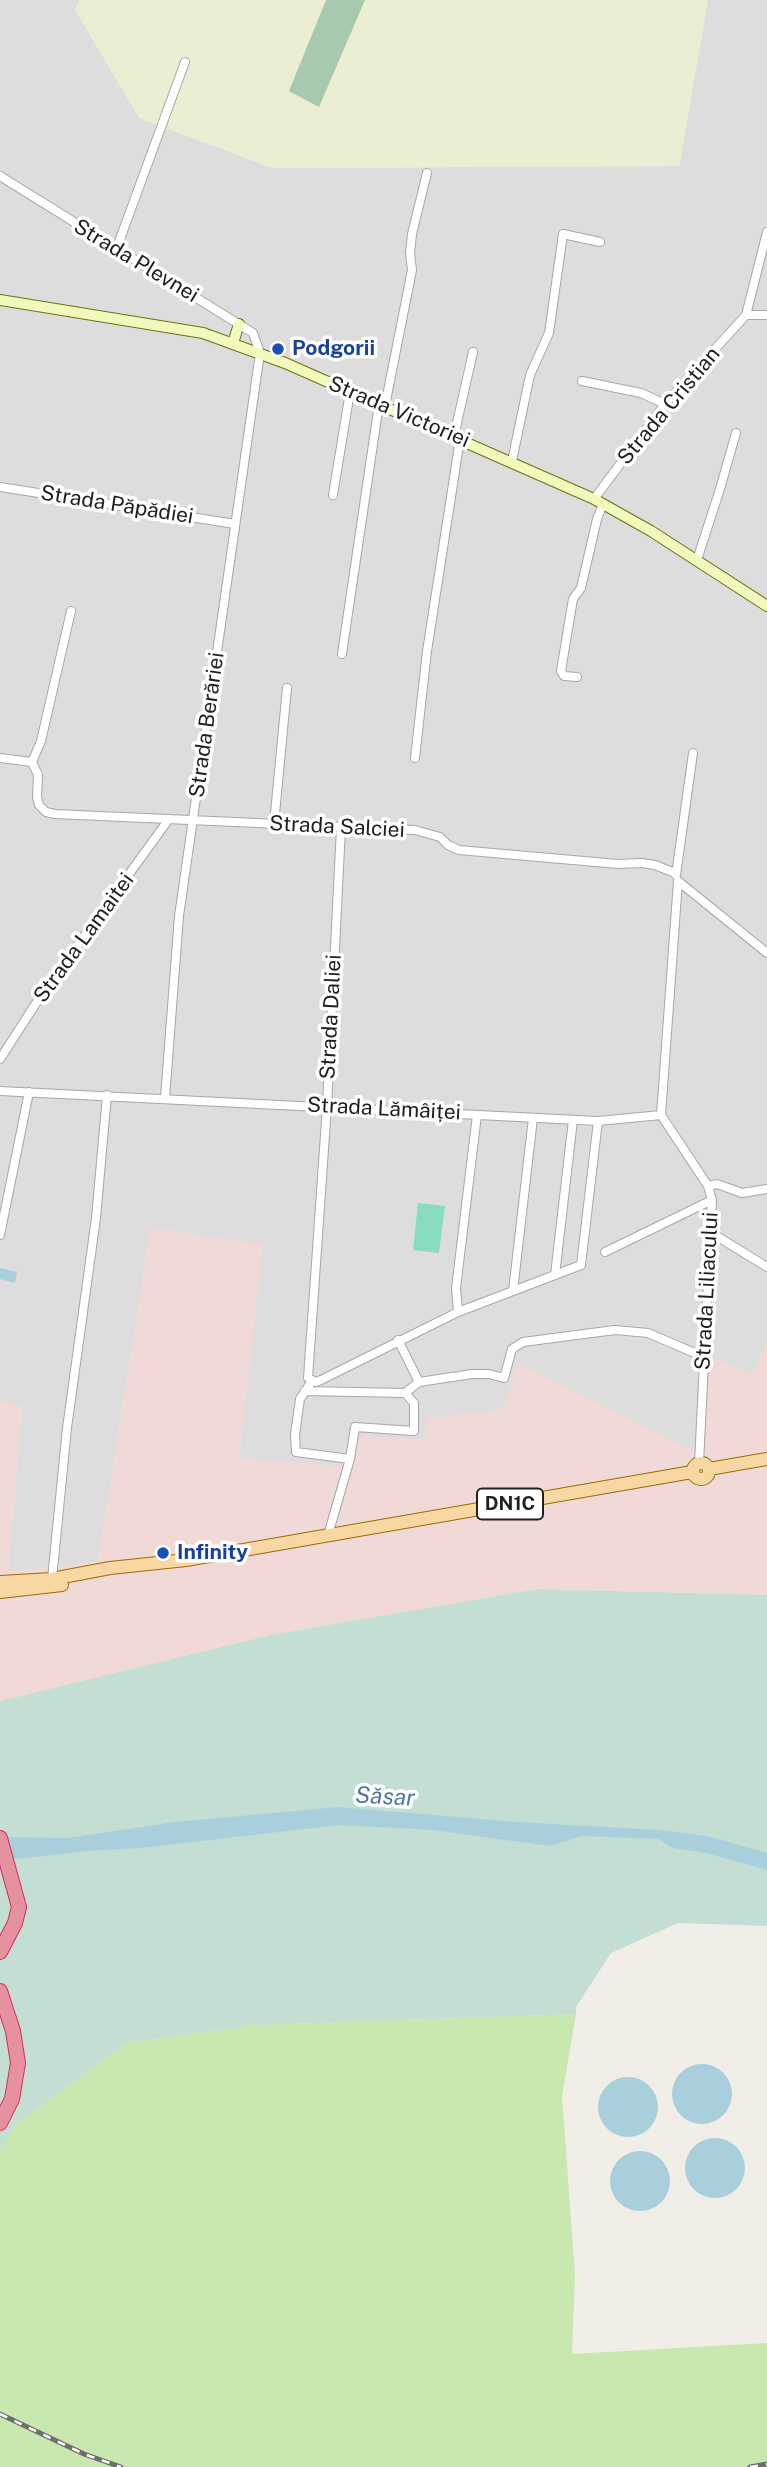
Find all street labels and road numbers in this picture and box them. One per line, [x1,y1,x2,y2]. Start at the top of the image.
street label: Strada Plevnei [69,214,203,308]
street label: Strada Cristian [612,342,726,470]
street label: Strada Victoriei [325,371,473,453]
street label: Strada Păpădiei [39,480,195,530]
street label: Strada Berăriei [184,651,230,799]
street label: Strada Salciei [269,811,405,843]
street label: Strada Lamaitei [29,868,139,1008]
street label: Strada Daliei [315,954,347,1080]
street label: Strada Lămâiței [307,1092,461,1126]
street label: Strada Liliacului [690,1211,724,1371]
road number: DN1C [477,1488,543,1520]

